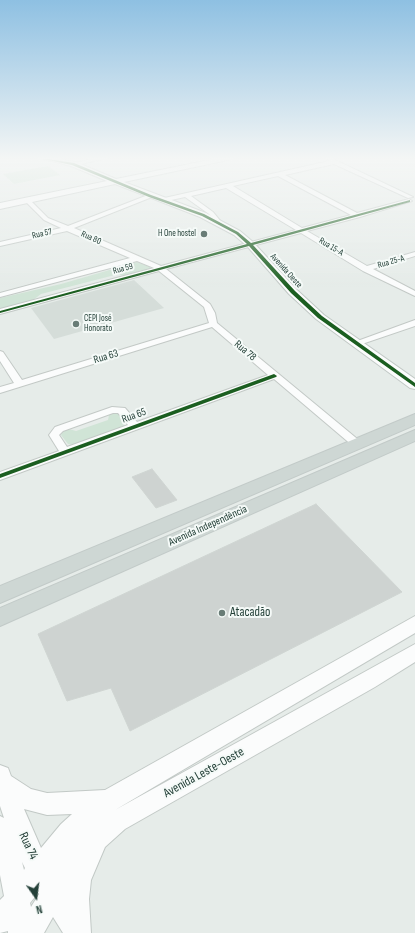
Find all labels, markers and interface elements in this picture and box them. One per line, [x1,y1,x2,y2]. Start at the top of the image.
street label: Rua 57 [31,226,53,242]
street label: Rua 80 [79,229,103,247]
place label: H One hostel [158,229,196,239]
marker: H One hostel [199,229,209,239]
street label: Rua 15-A [317,236,345,258]
street label: Avenida Oeste [268,252,304,290]
street label: Rua 25-A [376,253,406,271]
street label: Rua 59 [112,261,134,277]
place label: CEPI José Honorato [84,314,112,335]
marker: CEPI José Honorato [71,319,81,329]
street label: Rua 78 [231,338,259,364]
street label: Rua 63 [92,347,120,367]
street label: Rua 65 [120,406,148,426]
street label: Avenida Independência [167,503,249,549]
place label: Atacadão [230,605,270,621]
marker: Atacadão [217,608,227,618]
street label: Avenida Leste-Oeste [161,744,247,802]
street label: Rua 74 [15,830,41,862]
north arrow [16,877,56,917]
text: N [35,902,43,916]

